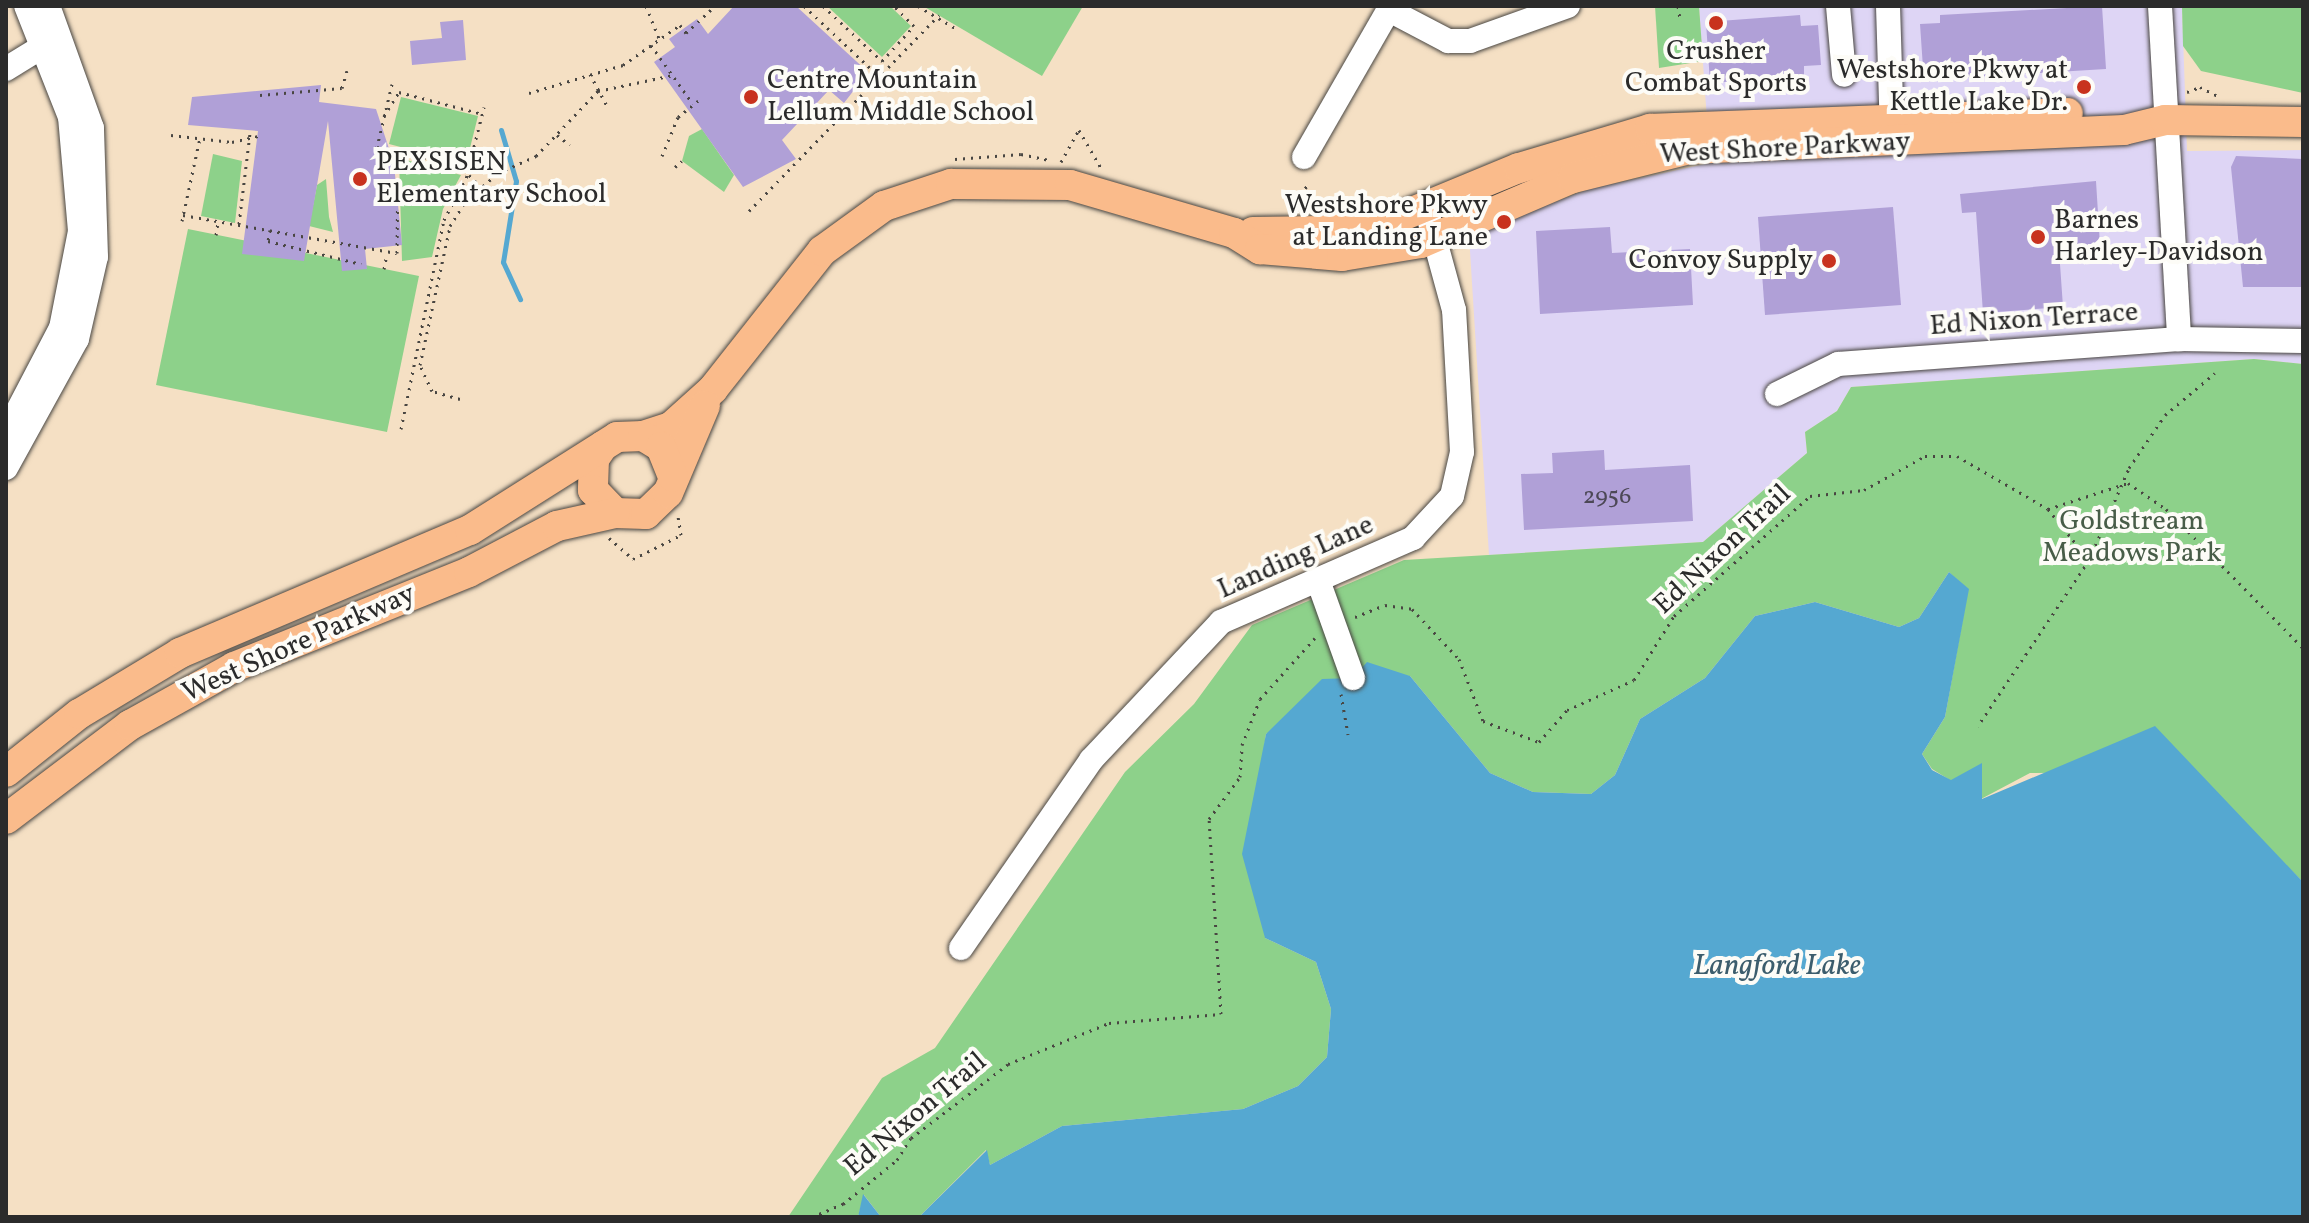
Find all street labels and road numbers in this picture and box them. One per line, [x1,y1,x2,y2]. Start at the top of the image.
street label: West Shore Parkway [1659,126,1911,172]
street label: Ed Nixon Terrace [1928,296,2140,344]
street label: Ed Nixon Trail [1647,478,1799,622]
street label: Landing Lane [1213,509,1379,607]
street label: West Shore Parkway [177,578,421,710]
street label: Ed Nixon Trail [838,1045,994,1185]

